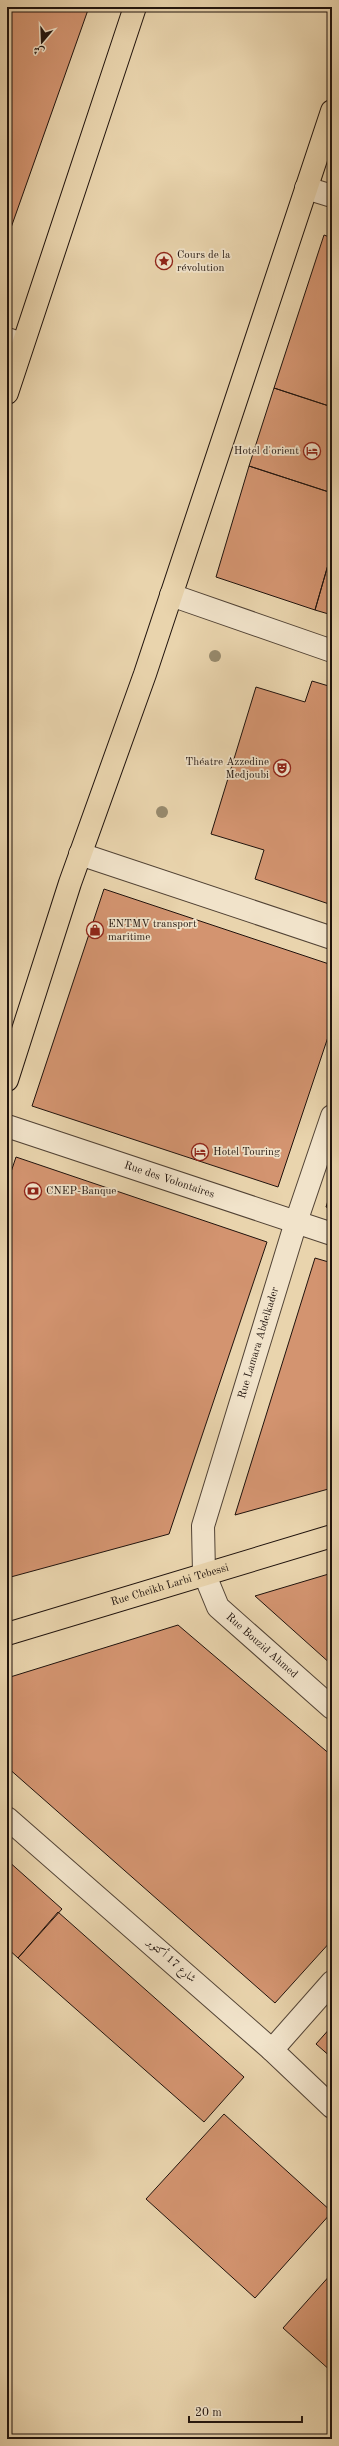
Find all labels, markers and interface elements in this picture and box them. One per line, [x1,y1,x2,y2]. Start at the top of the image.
north arrow [22,22,62,62]
text: ش [32,43,46,57]
place label: Cours de la révolution [177,250,231,274]
place icon: Cours de la révolution [154,251,174,271]
hotel icon: Hotel d'orient [302,441,322,461]
place label: Hotel d'orient [234,446,299,457]
place label: Théatre Azzedine Medjoubi [185,757,269,781]
theatre icon: Théatre Azzedine Medjoubi [272,758,292,778]
place label: ENTMV transport maritime [108,919,197,943]
shop icon: ENTMV transport maritime [85,920,105,940]
hotel icon: Hotel Touring [190,1142,210,1162]
place label: Hotel Touring [213,1147,280,1158]
street label: Rue des Volontaires [123,1160,216,1200]
bank icon: CNEP-Banque [23,1181,43,1201]
place label: CNEP-Banque [46,1186,116,1197]
street label: Rue Lamara Abdelkader [237,1285,281,1400]
street label: Rue Cheikh Larbi Tebessi [109,1562,230,1608]
street label: Rue Bouzid Ahmed [224,1611,300,1680]
street label: شارع 17 أكتوبر [142,1933,200,1987]
scale bar [189,2398,302,2424]
text: 20 m [195,2407,222,2419]

